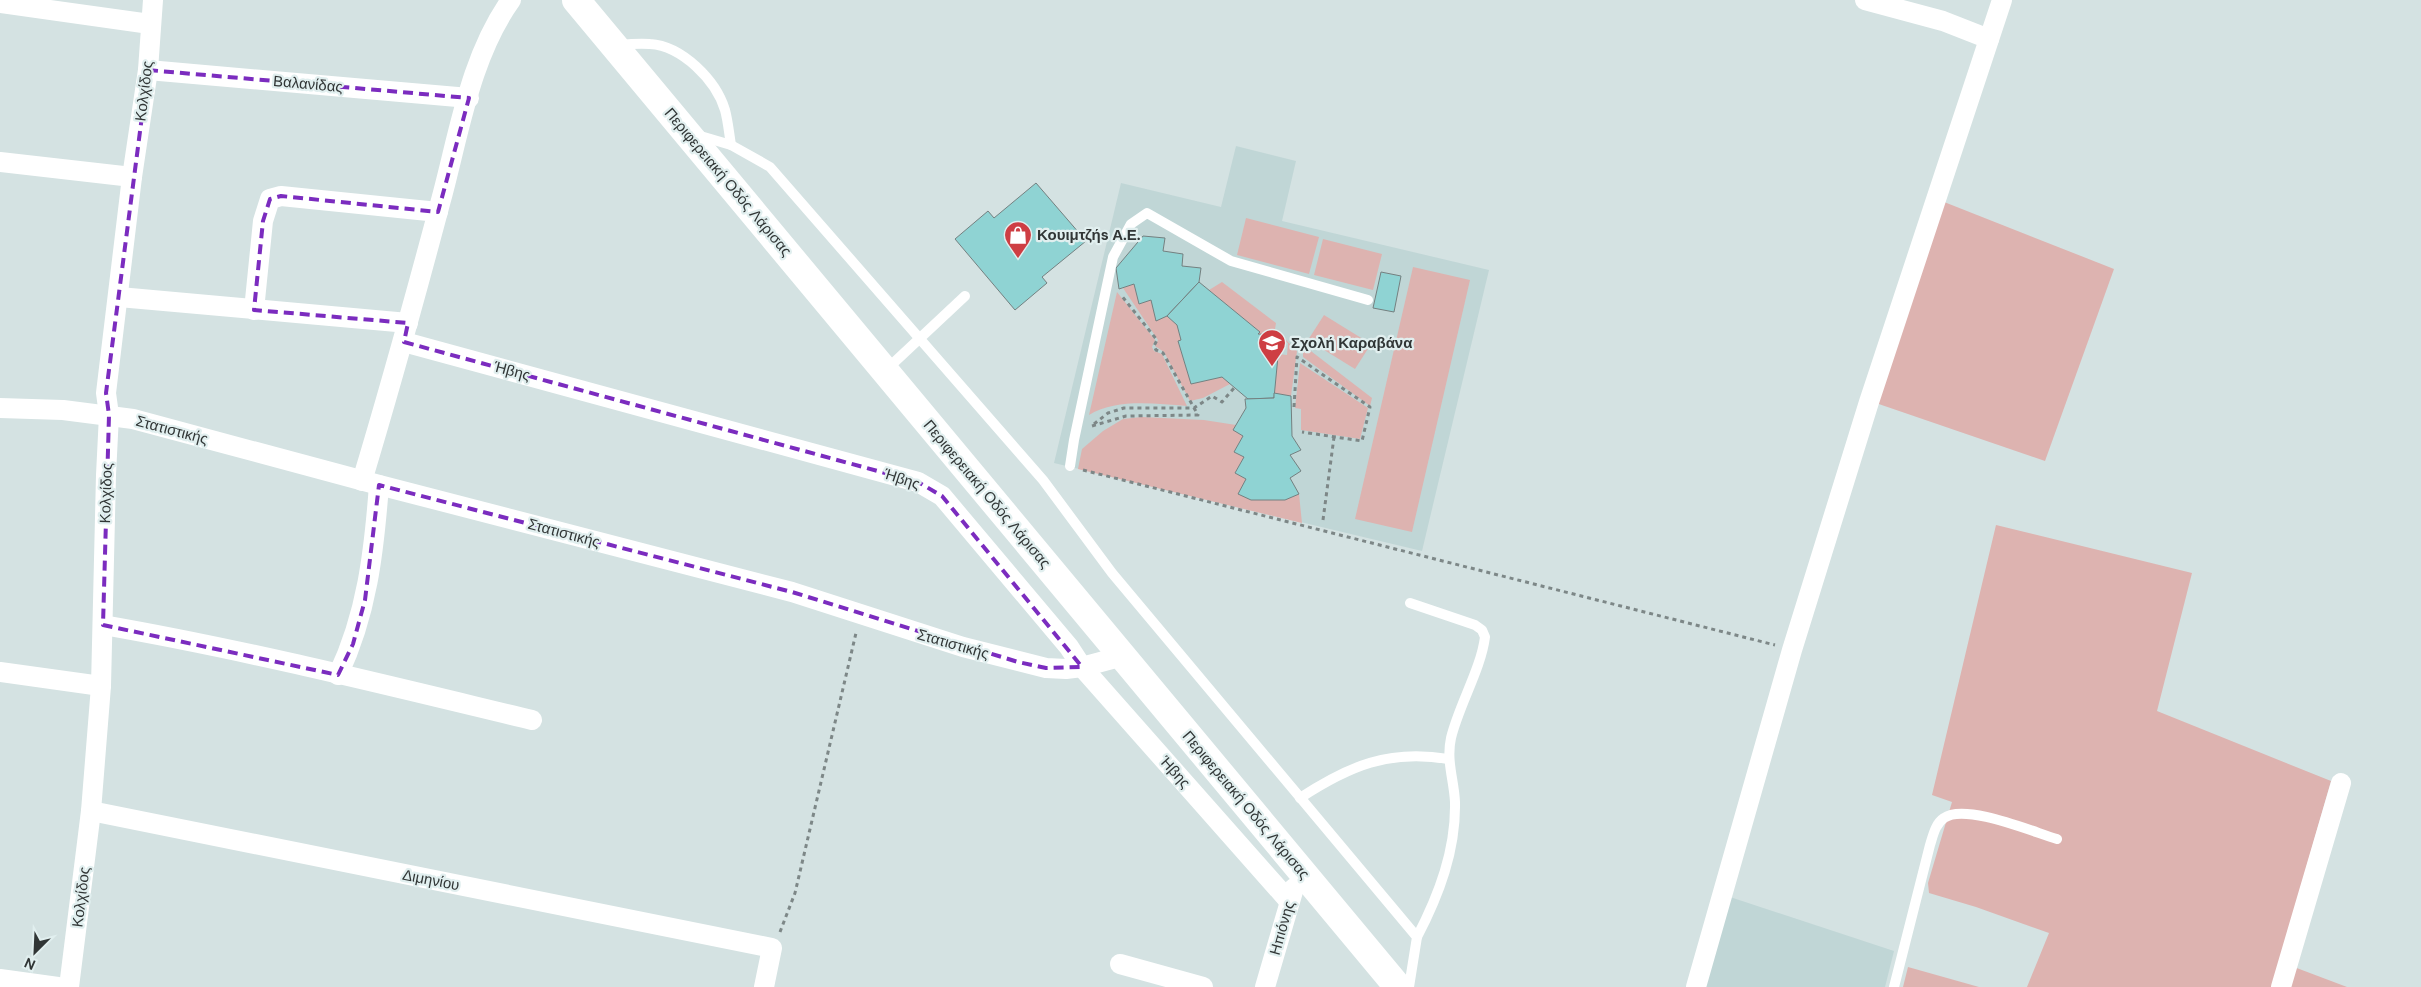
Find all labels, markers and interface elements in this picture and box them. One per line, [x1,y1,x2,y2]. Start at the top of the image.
street label: Κολχίδος [130,60,158,122]
street label: Βαλανίδας [272,71,344,97]
street label: Περιφερειακή Οδός Λάρισας [660,104,796,260]
shop icon: Κουιμτζήs Α.Ε. [1003,220,1033,259]
place label: Κουιμτζήs Α.Ε. [1037,225,1141,245]
school or university icon: Σχολή Καραβάνα [1257,328,1287,367]
place label: Σχολή Καραβάνα [1291,333,1413,353]
street label: Ήβης [491,356,532,385]
street label: Στατιστικής [134,411,210,449]
street label: Περιφερειακή Οδός Λάρισας [919,416,1055,572]
street label: Κολχίδος [95,462,117,524]
street label: Ήβης [880,463,923,494]
street label: Στατιστικής [526,514,602,552]
street label: Στατιστικής [915,624,991,664]
street label: Περιφερειακή Οδός Λάρισας [1178,727,1314,883]
street label: Ήβης [1155,751,1195,792]
street label: Διμηνίου [401,865,461,895]
street label: Κολχίδος [67,866,95,928]
street label: Ηπιόνης [1265,899,1299,957]
north arrow [10,927,60,977]
text: N [21,954,38,974]

